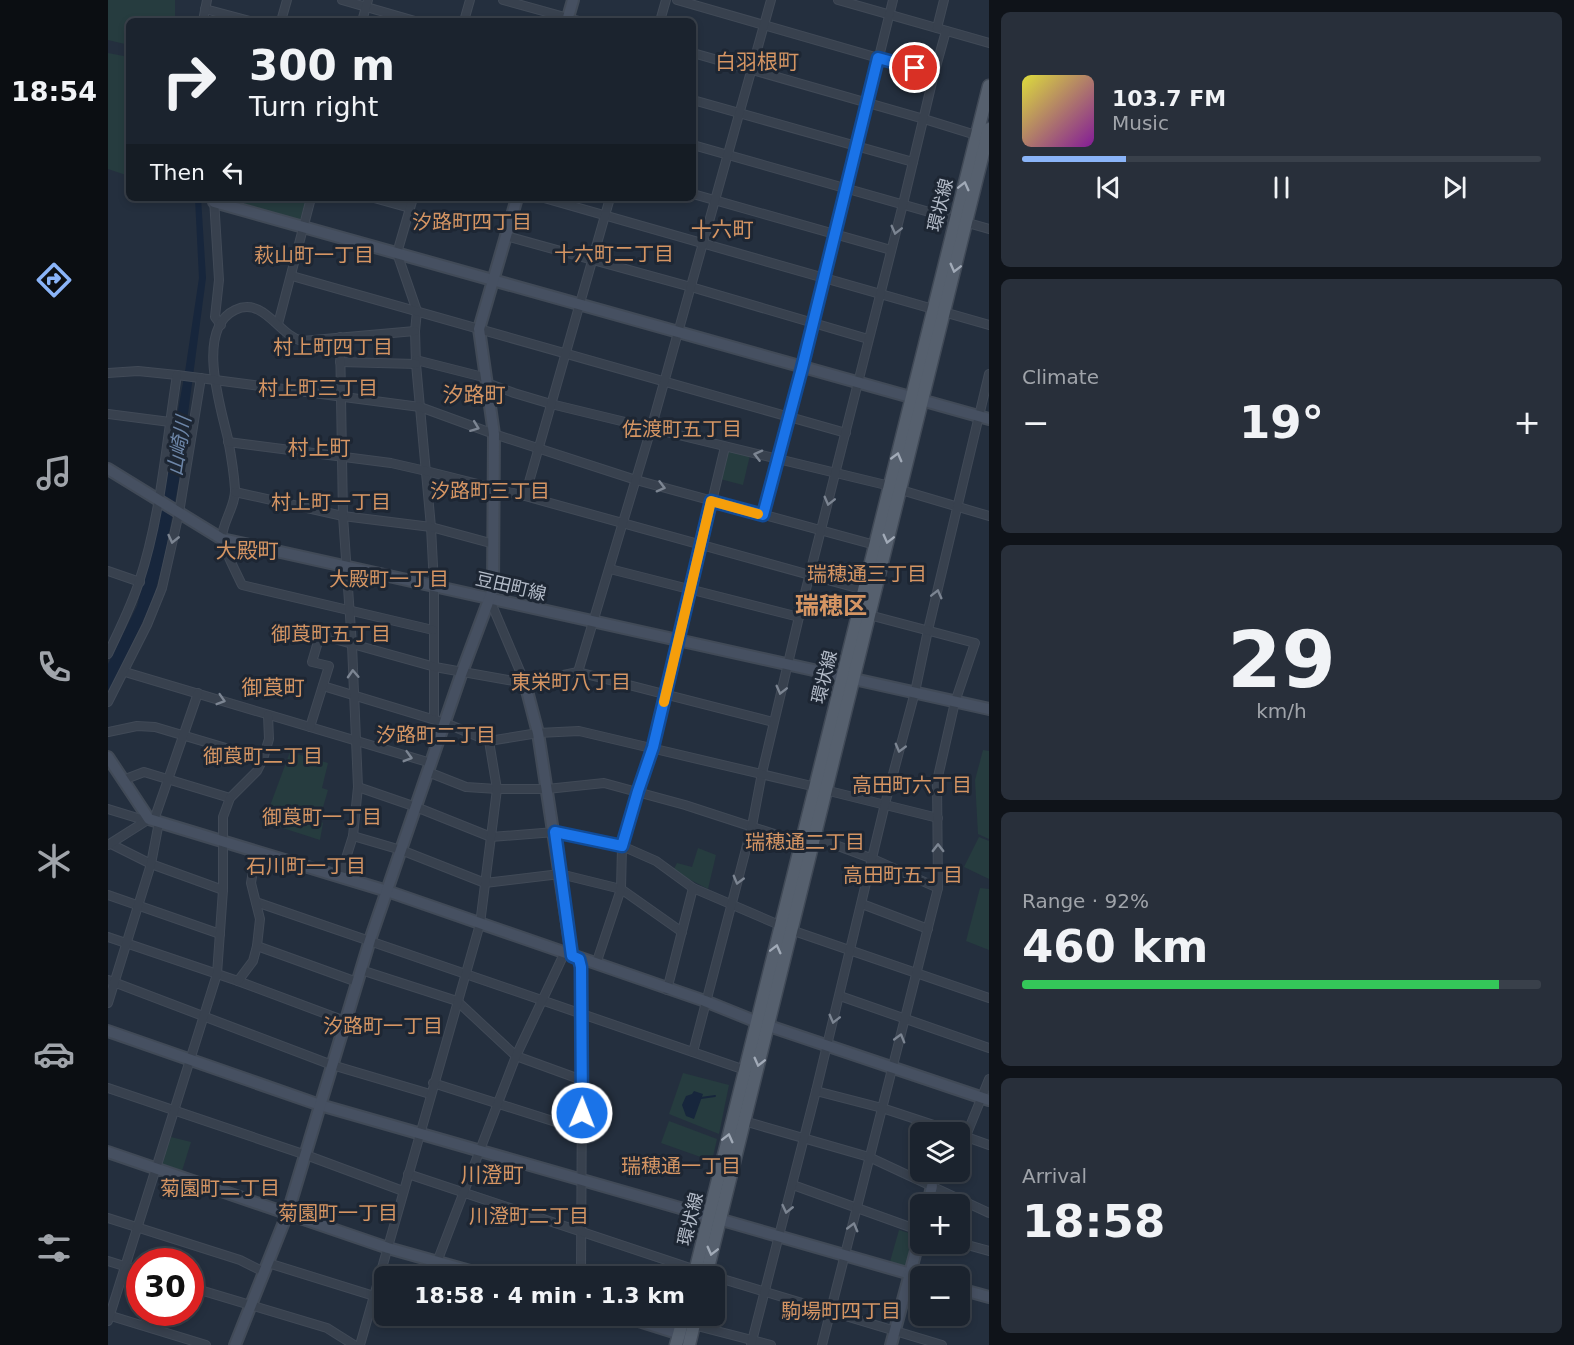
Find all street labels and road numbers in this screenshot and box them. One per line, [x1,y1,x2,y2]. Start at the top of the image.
street label: 環状線 [923,176,957,234]
street label: 豆田町線 [474,568,548,604]
street label: 環状線 [807,648,841,706]
street label: 環状線 [673,1190,707,1248]

